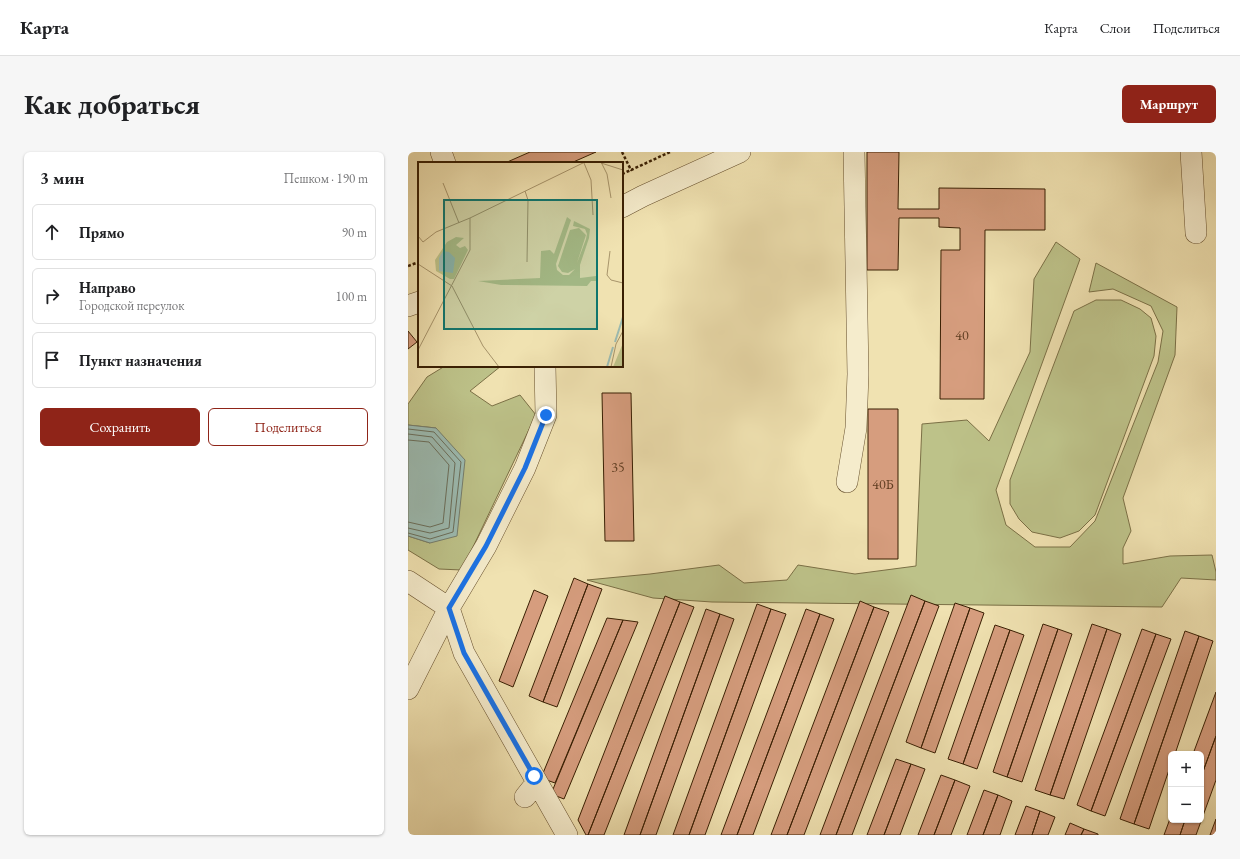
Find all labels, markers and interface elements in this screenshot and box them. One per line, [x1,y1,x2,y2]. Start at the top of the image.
text: Карта [20,15,69,40]
text: Карта [1044,19,1078,37]
text: Слои [1100,19,1131,37]
text: Поделиться [1153,19,1220,37]
button: Маршрут [1122,85,1216,123]
text: Как добраться [24,86,200,122]
inset map [418,162,623,367]
text: 3 мин [40,167,84,189]
text: Пешком · 190 m [284,170,368,187]
icon: ahead [41,221,63,243]
text: Прямо [79,223,124,242]
text: 90 m [342,224,367,241]
text: Направо [79,278,136,297]
icon: right [41,285,63,307]
text: 100 m [336,288,367,305]
text: Городской переулок [79,297,184,314]
house number: 40 [955,326,969,344]
icon: arrive [41,349,63,371]
text: Пункт назначения [79,351,202,370]
route end [537,406,555,424]
button: Сохранить [40,408,200,446]
button: Поделиться [208,408,368,446]
house number: 35 [611,458,625,476]
house number: 40Б [872,475,894,493]
map controls [1168,751,1204,823]
button: + [1168,751,1204,787]
route start [525,767,543,785]
button: − [1168,787,1204,823]

